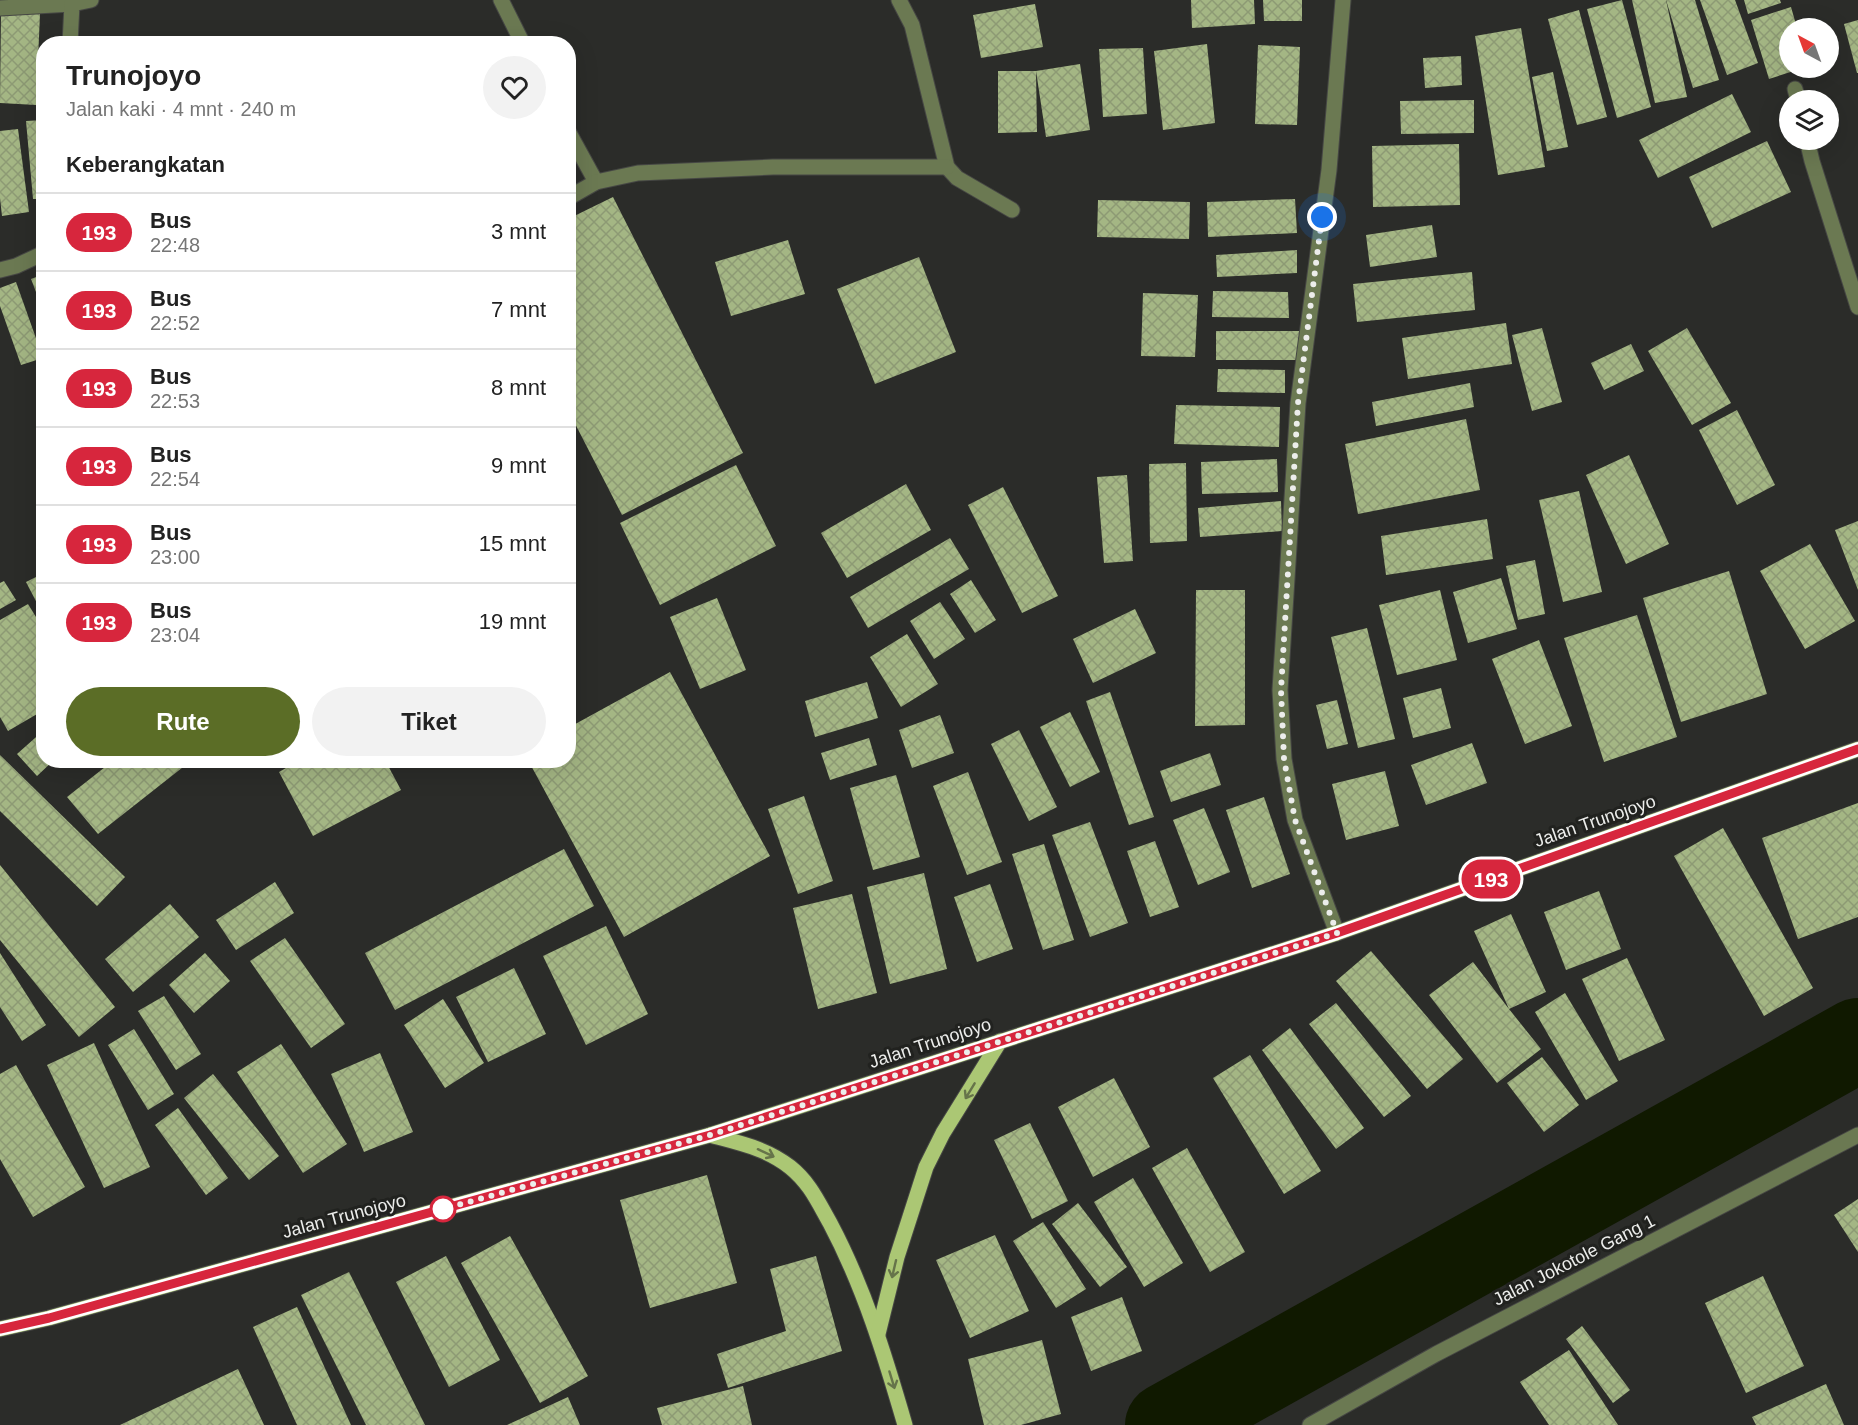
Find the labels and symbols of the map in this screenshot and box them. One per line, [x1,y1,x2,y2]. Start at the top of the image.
north arrow [1779,18,1839,78]
your location [1307,202,1337,232]
street label: Jalan Trunojoyo [1532,791,1658,851]
line badge: 193 [1456,860,1526,898]
street label: Jalan Trunojoyo [866,1014,994,1072]
one-way arrow [963,1082,975,1099]
one-way arrow [756,1147,774,1159]
street label: Jalan Trunojoyo [280,1190,408,1242]
unlabelled marker [430,1196,456,1222]
street label: Jalan Jokotole Gang 1 [1490,1210,1658,1310]
one-way arrow [887,1259,899,1278]
one-way arrow [887,1370,898,1389]

